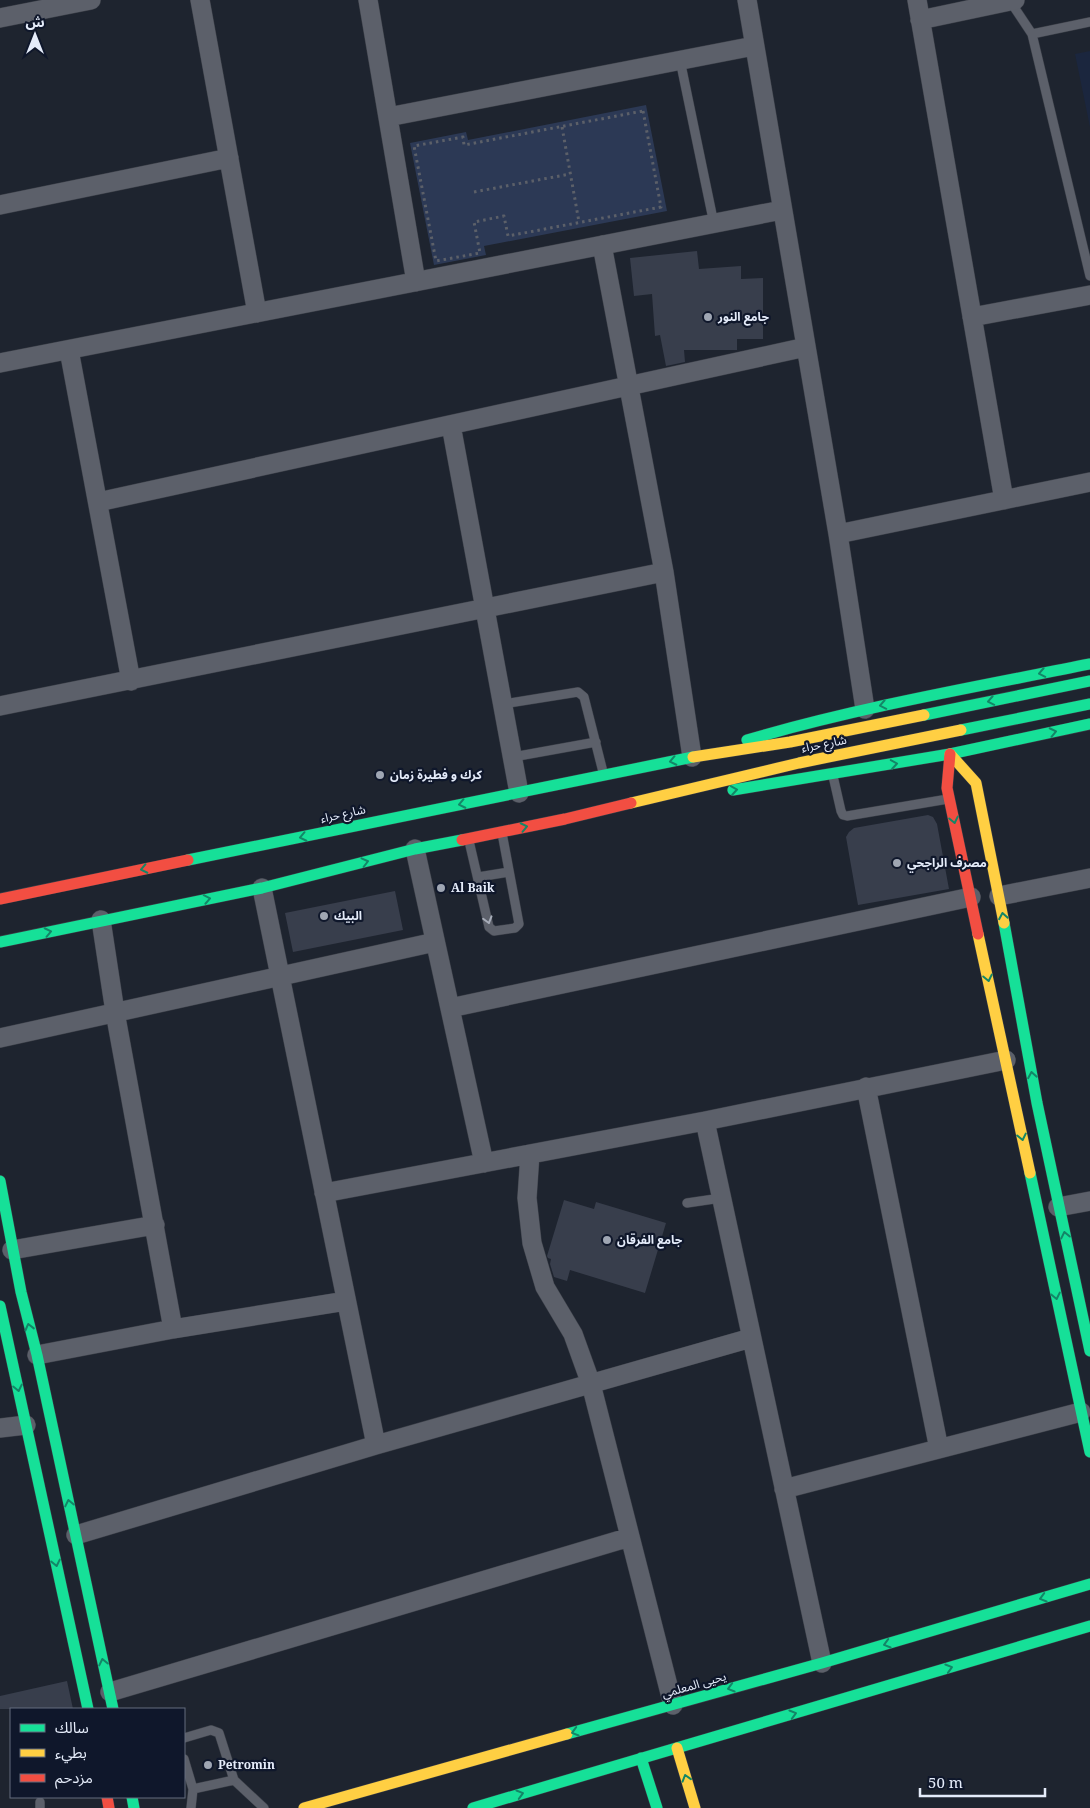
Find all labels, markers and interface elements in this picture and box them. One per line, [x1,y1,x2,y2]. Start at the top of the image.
north arrow [10,10,60,60]
text: ش [25,12,45,31]
place label: جامع النور [717,308,769,326]
marker: جامع النور [702,311,714,323]
one-way arrow [1038,667,1047,678]
one-way arrow [986,696,995,706]
one-way arrow [879,700,887,710]
one-way arrow [1049,727,1058,738]
street label: شارع حراء [800,731,848,757]
one-way arrow [668,755,677,765]
one-way arrow [889,759,898,769]
place label: كرك و فطيرة زمان [390,766,482,783]
marker: كرك و فطيرة زمان [374,769,386,781]
one-way arrow [729,786,738,796]
one-way arrow [458,798,467,809]
street label: شارع حراء [319,800,367,828]
one-way arrow [948,815,959,824]
one-way arrow [519,822,528,833]
one-way arrow [299,831,307,841]
place label: مصرف الراجحي [907,854,987,873]
one-way arrow [360,857,369,867]
marker: مصرف الراجحي [891,857,903,869]
one-way arrow [139,863,148,874]
place label: Al Baik [451,879,495,896]
marker: Al Baik [435,882,447,894]
one-way arrow [202,894,211,905]
place label: البيك [334,907,362,924]
marker: البيك [318,910,330,922]
one-way arrow [998,911,1008,920]
one-way arrow [482,915,492,923]
one-way arrow [43,927,52,937]
one-way arrow [982,974,993,983]
one-way arrow [1027,1071,1038,1080]
one-way arrow [1016,1133,1027,1142]
one-way arrow [1060,1230,1070,1239]
place label: جامع الفرقان [617,1231,683,1249]
marker: جامع الفرقان [601,1234,613,1246]
one-way arrow [1051,1292,1061,1301]
one-way arrow [25,1324,35,1332]
one-way arrow [12,1383,23,1392]
one-way arrow [64,1498,75,1507]
one-way arrow [50,1559,61,1568]
one-way arrow [1040,1593,1048,1603]
one-way arrow [884,1638,892,1648]
one-way arrow [98,1657,109,1666]
one-way arrow [945,1663,953,1673]
street label: يحيى المعلمي [660,1667,729,1704]
one-way arrow [727,1683,736,1693]
legend [10,1708,185,1798]
one-way arrow [789,1709,797,1719]
text: سالك [55,1717,89,1737]
one-way arrow [571,1727,579,1737]
text: بطيء [55,1742,87,1764]
place label: Petromin [218,1756,275,1773]
marker: Petromin [202,1759,214,1771]
scale bar [920,1766,1045,1798]
text: مزدحم [55,1767,93,1789]
text: 50 m [928,1772,963,1792]
one-way arrow [681,1774,691,1783]
one-way arrow [516,1790,524,1800]

